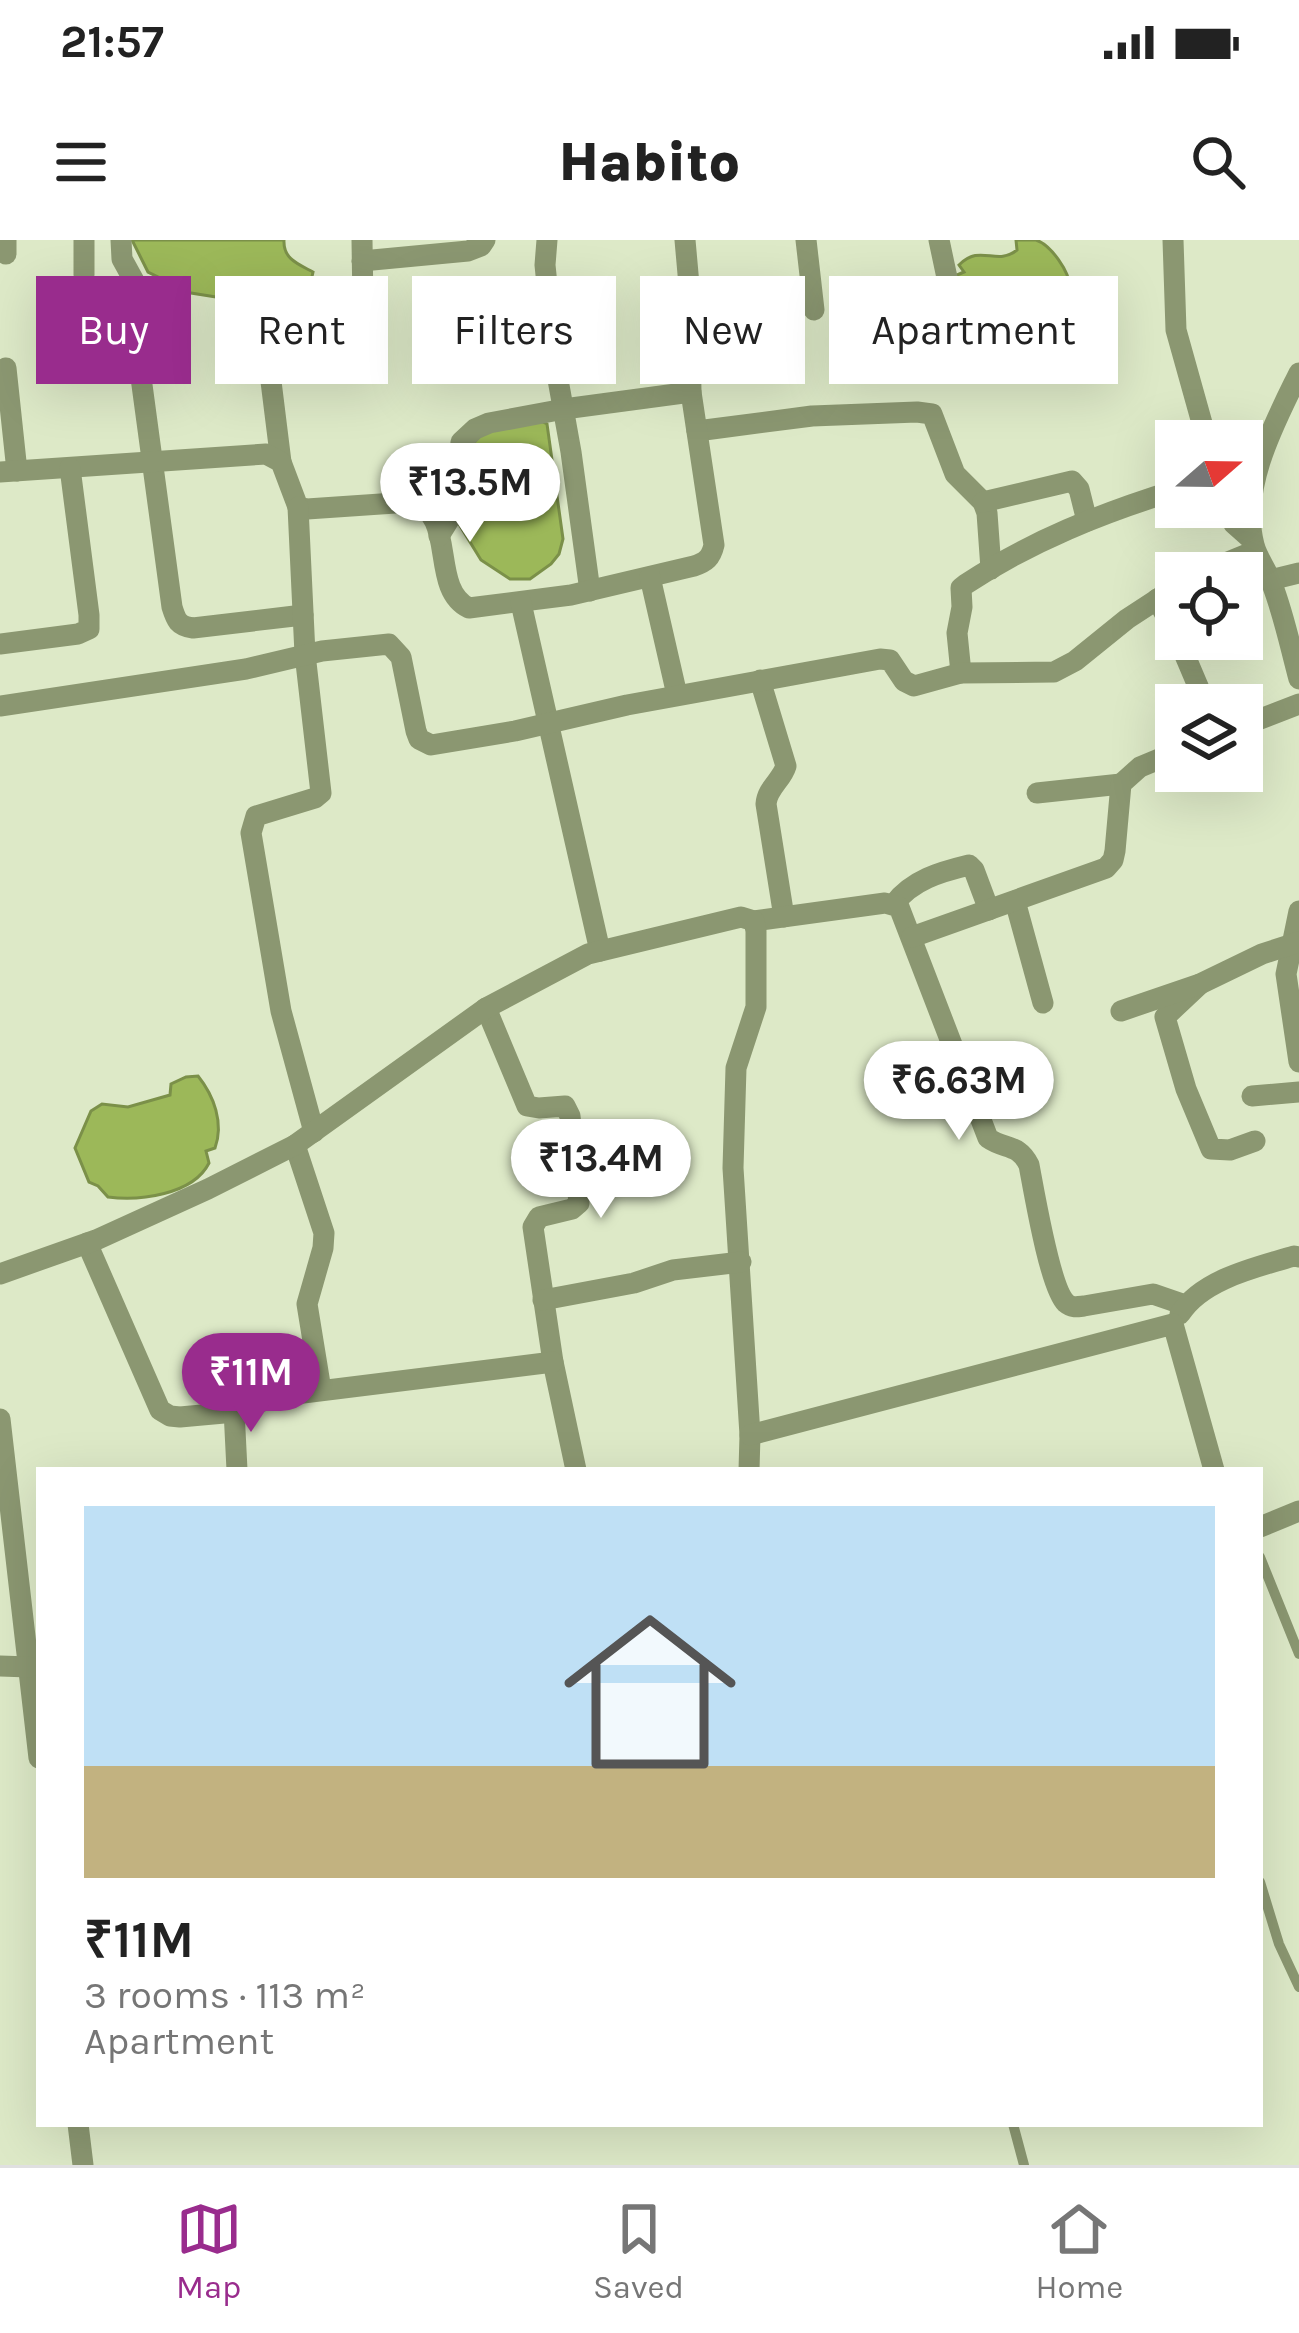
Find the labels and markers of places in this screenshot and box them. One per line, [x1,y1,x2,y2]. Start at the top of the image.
pin: ₹13.5M [372,443,568,545]
pin: ₹6.63M [861,1041,1057,1143]
pin: ₹13.4M [503,1119,699,1221]
pin: ₹11M [180,1333,322,1435]

